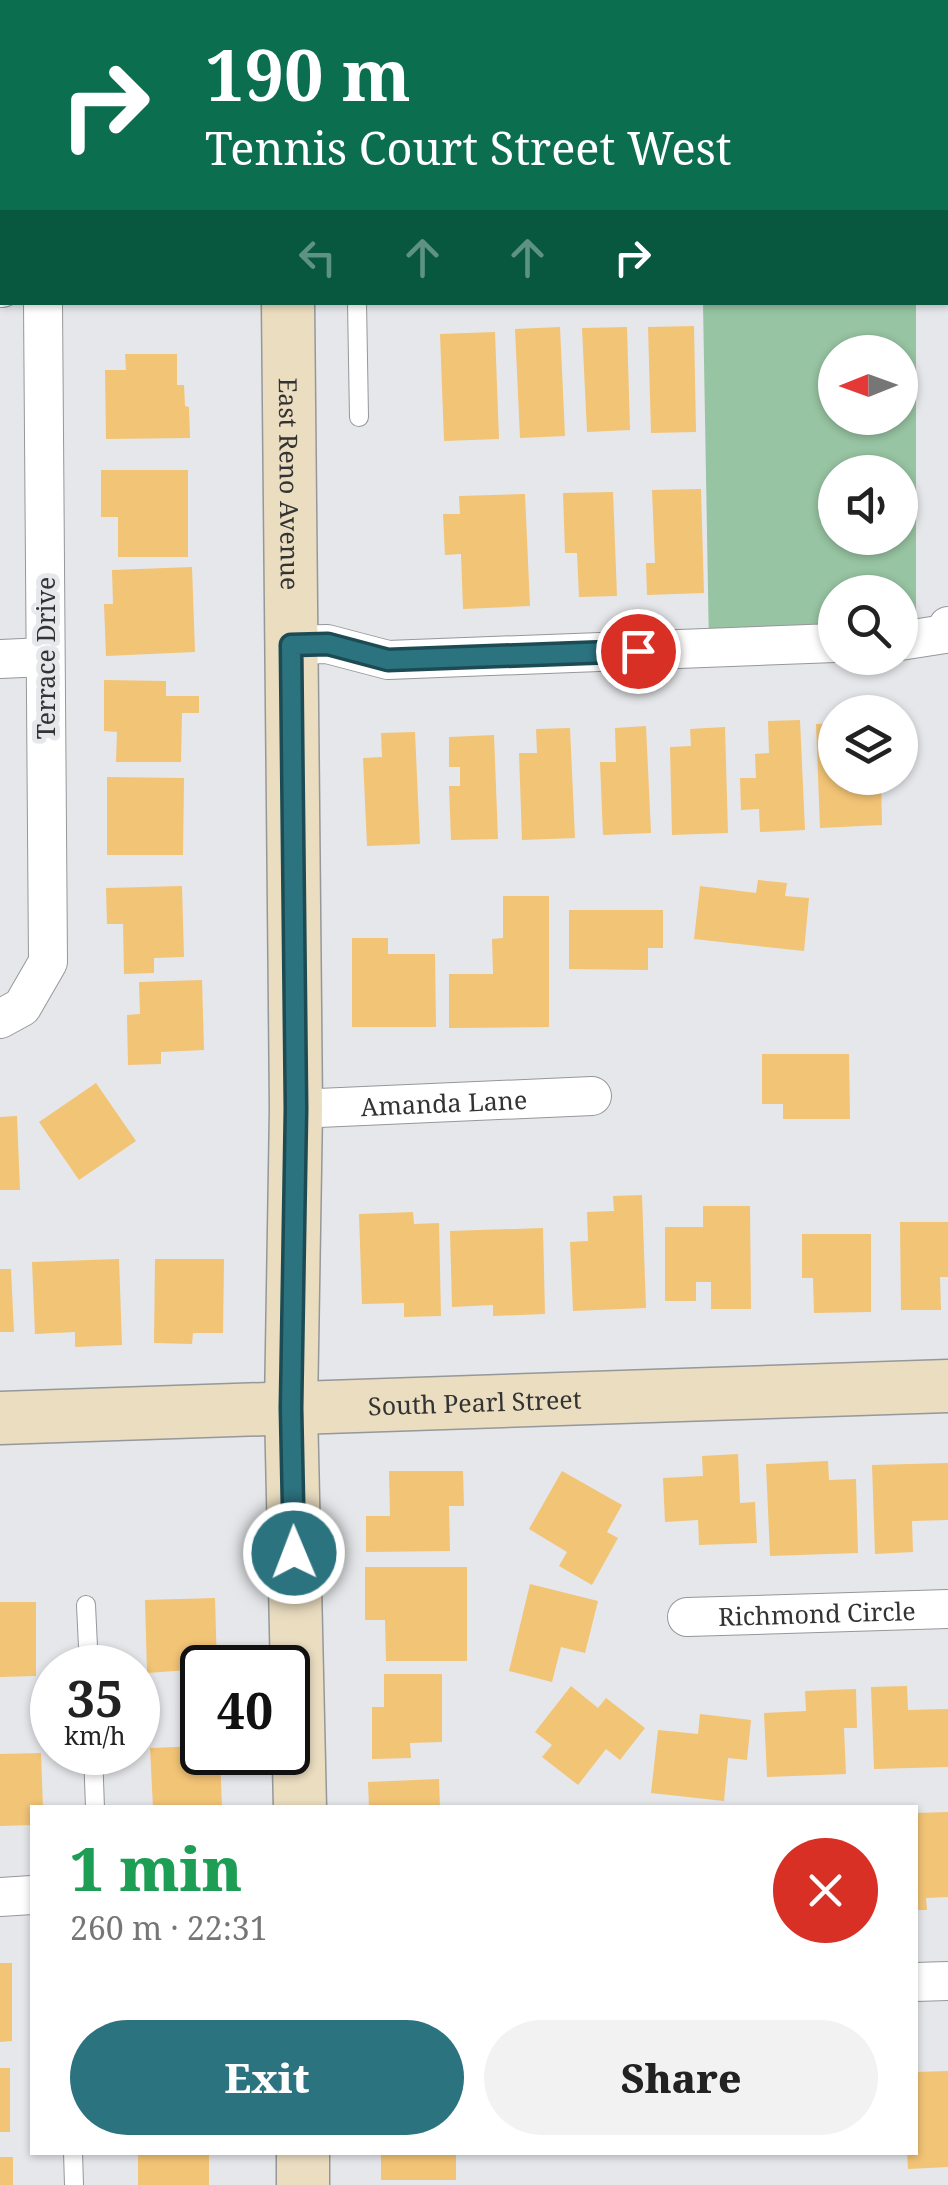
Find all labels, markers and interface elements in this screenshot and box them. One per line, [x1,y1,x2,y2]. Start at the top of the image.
text: 190 m [205,26,411,122]
icon: right [40,40,170,170]
text: Tennis Court Street West [205,117,732,178]
icon: left [290,230,345,285]
icon: ahead [395,230,450,285]
icon: ahead [500,230,555,285]
icon: right [605,230,660,285]
north arrow [818,335,918,435]
map controls [818,335,918,795]
street label: East Reno Avenue [272,378,308,590]
button: sound [818,455,918,555]
button: search [818,575,918,675]
street label: Terrace Drive [28,577,62,739]
pin [596,609,681,694]
icon: arrive [611,624,666,679]
button: layers [818,695,918,795]
street label: Amanda Lane [360,1082,528,1123]
street label: South Pearl Street [367,1381,582,1423]
position arrow [242,1501,346,1605]
street label: Richmond Circle [718,1593,916,1633]
speed limit sign: 40 [180,1645,310,1775]
text: 35 [67,1664,123,1732]
text: km/h [64,1718,126,1752]
text: 1 min [70,1827,242,1909]
button: close [773,1838,878,1943]
text: 260 m · 22:31 [70,1906,268,1949]
button: Exit [70,2020,464,2135]
button: Share [484,2020,878,2135]

